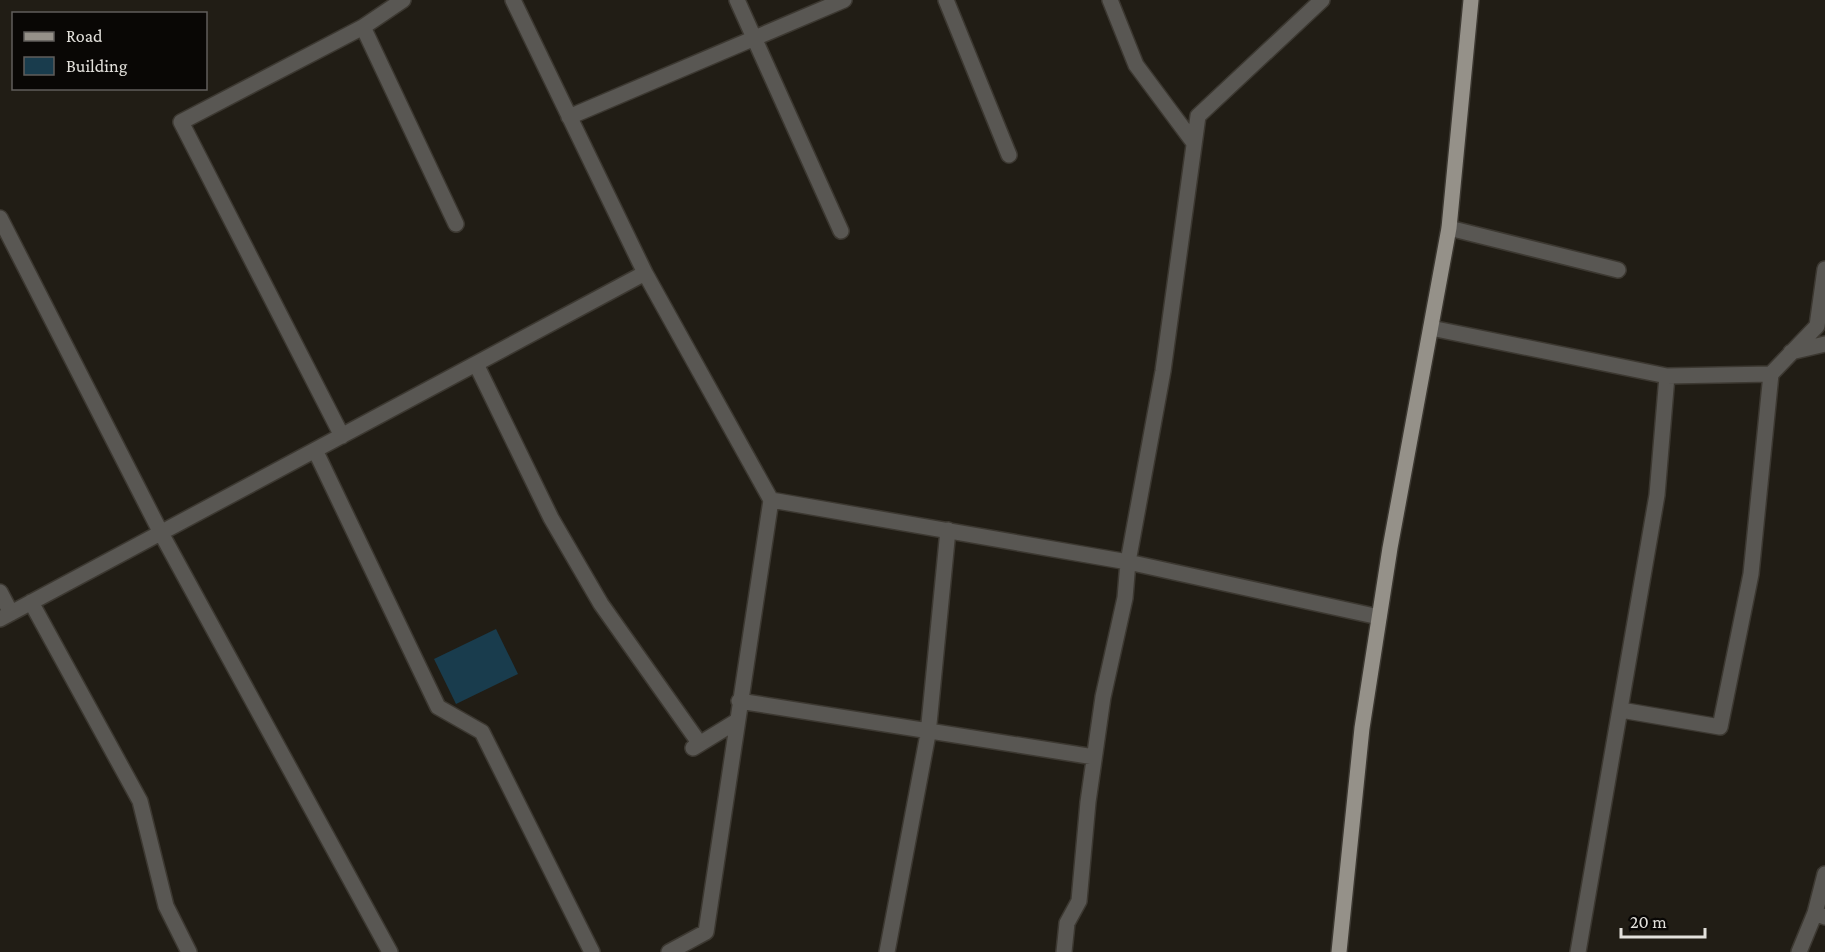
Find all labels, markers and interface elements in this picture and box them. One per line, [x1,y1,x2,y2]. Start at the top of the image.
legend [12,12,207,90]
text: Road [66,26,103,46]
text: Building [66,56,128,76]
scale bar [1621,901,1705,939]
text: 20 m [1630,912,1667,932]

